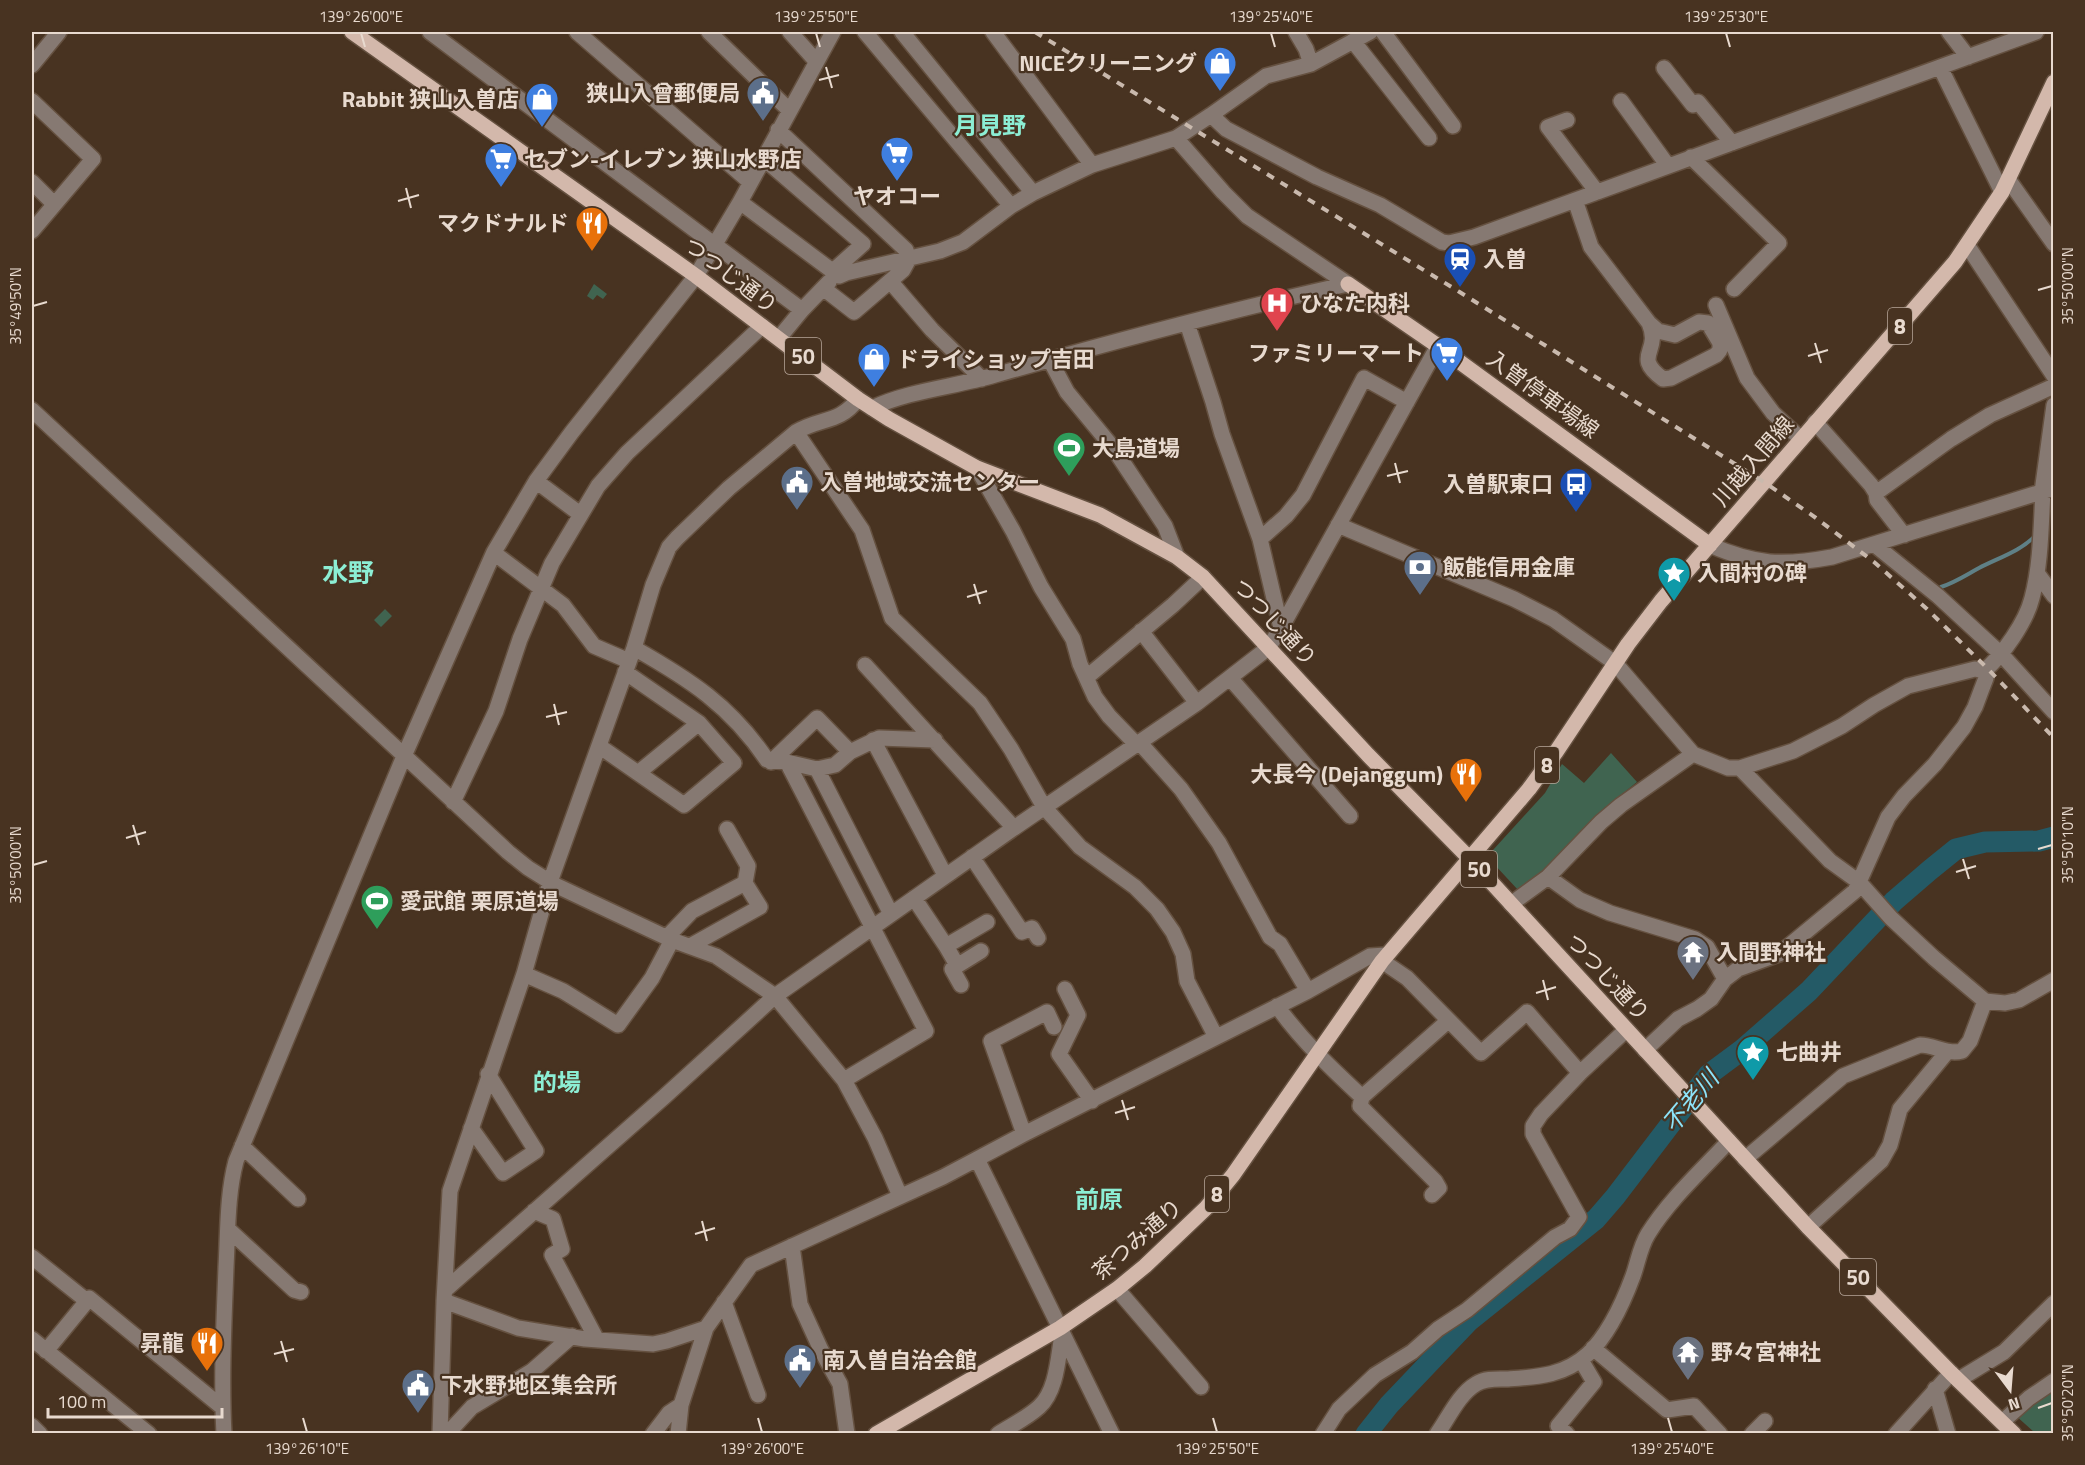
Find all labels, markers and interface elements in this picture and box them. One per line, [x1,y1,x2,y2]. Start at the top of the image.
text: 139°26'00"E [319,5,403,28]
text: 139°25'50"E [774,5,858,28]
text: 139°25'40"E [1229,5,1313,28]
text: 139°25'30"E [1684,5,1768,28]
shop icon: NICEクリーニング [1202,45,1238,92]
place label: NICEクリーニング [1019,46,1197,80]
public building icon: 狭山入曾郵便局 [745,75,781,122]
place label: 狭山入曾郵便局 [586,76,740,110]
shop icon: Rabbit 狭山入曽店 [524,81,560,128]
place label: Rabbit 狭山入曽店 [342,82,519,116]
district label: 月見野 [954,107,1026,143]
supermarket icon: ヤオコー [879,135,915,182]
supermarket icon: セブン-イレブン 狭山水野店 [483,141,519,188]
place label: セブン-イレブン 狭山水野店 [524,142,802,176]
place label: ヤオコー [853,179,941,213]
restaurant icon: マクドナルド [574,205,610,252]
place label: マクドナルド [437,206,569,240]
street label: つつじ通り [677,228,785,322]
station icon: 入曽 [1442,241,1478,288]
place label: 入曽 [1483,242,1527,276]
text: 35°50'00"N [2056,247,2079,325]
text: 35°49'50"N [4,267,27,345]
hospital icon: ひなた内科 [1259,285,1295,332]
place label: ひなた内科 [1300,286,1410,320]
road number: 8 [1888,308,1912,344]
supermarket icon: ファミリーマート [1429,335,1465,382]
place label: ファミリーマート [1248,336,1424,370]
road number: 50 [785,338,821,374]
shop icon: ドライショップ吉田 [856,341,892,388]
street label: 入曽停車場線 [1480,341,1606,447]
place label: ドライショップ吉田 [897,342,1095,376]
street label: 川越入間線 [1704,408,1802,514]
sports icon: 大島道場 [1051,430,1087,477]
place label: 大島道場 [1092,431,1180,465]
public building icon: 入曽地域交流センター [779,464,815,511]
place label: 入曽地域交流センター [820,465,1040,499]
bus stop icon: 入曽駅東口 [1558,466,1594,513]
place label: 入曽駅東口 [1443,467,1553,501]
bank icon: 飯能信用金庫 [1402,549,1438,596]
place label: 飯能信用金庫 [1442,550,1575,584]
district label: 水野 [322,553,374,592]
place icon: 入間村の碑 [1656,555,1692,602]
place label: 入間村の碑 [1697,556,1807,590]
street label: つつじ通り [1225,570,1325,674]
road number: 8 [1535,747,1559,783]
restaurant icon: 大長今 (Dejanggum) [1448,756,1484,803]
place label: 大長今 (Dejanggum) [1250,757,1443,791]
text: 35°50'10"N [2056,806,2079,884]
text: 35°50'00"N [4,826,27,904]
road number: 50 [1461,851,1497,887]
sports icon: 愛武館 栗原道場 [359,883,395,930]
place label: 愛武館 栗原道場 [400,884,559,918]
street label: つつじ通り [1558,925,1658,1029]
temple icon: 入間野神社 [1675,934,1711,981]
place label: 入間野神社 [1716,935,1826,969]
place icon: 七曲井 [1735,1034,1771,1081]
place label: 七曲井 [1776,1035,1842,1069]
water label: 不老川 [1653,1060,1729,1140]
district label: 的場 [533,1064,581,1100]
road number: 8 [1205,1176,1229,1212]
district label: 前原 [1075,1181,1123,1217]
street label: 茶つみ通り [1084,1190,1190,1288]
road number: 50 [1840,1259,1876,1295]
restaurant icon: 昇龍 [189,1325,225,1372]
place label: 昇龍 [140,1326,184,1360]
temple icon: 野々宮神社 [1670,1334,1706,1381]
place label: 野々宮神社 [1711,1335,1821,1369]
public building icon: 南入曽自治会館 [782,1342,818,1389]
place label: 南入曽自治会館 [823,1343,977,1377]
north arrow [1980,1360,2040,1420]
text: 35°50'20"N [2056,1364,2079,1442]
public building icon: 下水野地区集会所 [400,1367,436,1414]
place label: 下水野地区集会所 [441,1368,617,1402]
scale bar [48,1381,222,1419]
text: 100 m [57,1388,106,1415]
text: N [2005,1391,2023,1417]
text: 139°26'10"E [265,1437,349,1460]
text: 139°26'00"E [720,1437,804,1460]
text: 139°25'50"E [1175,1437,1259,1460]
text: 139°25'40"E [1630,1437,1714,1460]

